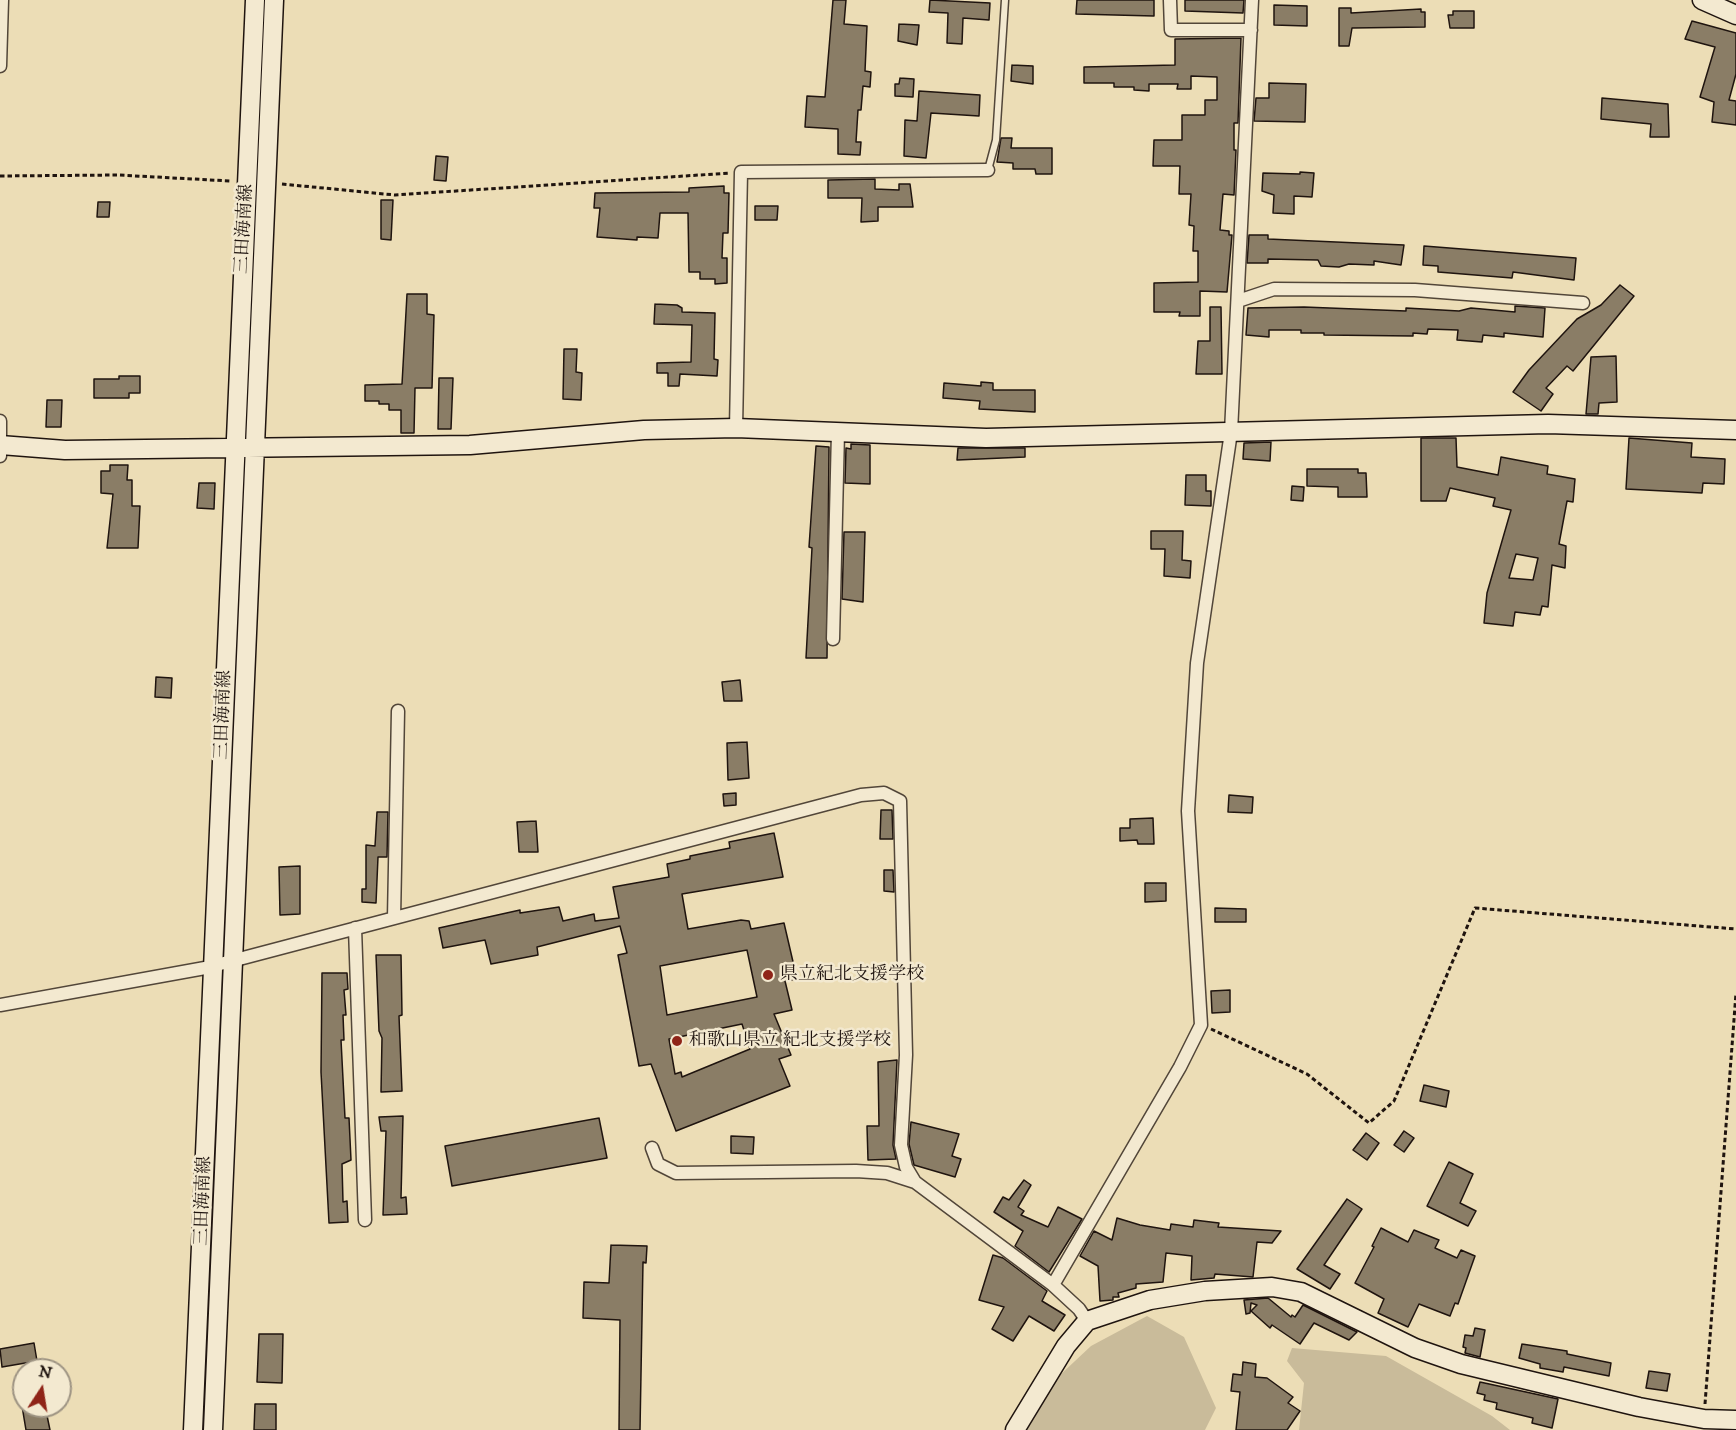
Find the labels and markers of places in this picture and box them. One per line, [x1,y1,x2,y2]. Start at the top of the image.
place label: 県立紀北支援学校 [780,964,924,986]
marker: 県立紀北支援学校 [761,968,775,982]
place label: 和歌山県立 紀北支援学校 [689,1030,891,1052]
marker: 和歌山県立 紀北支援学校 [670,1034,684,1048]

